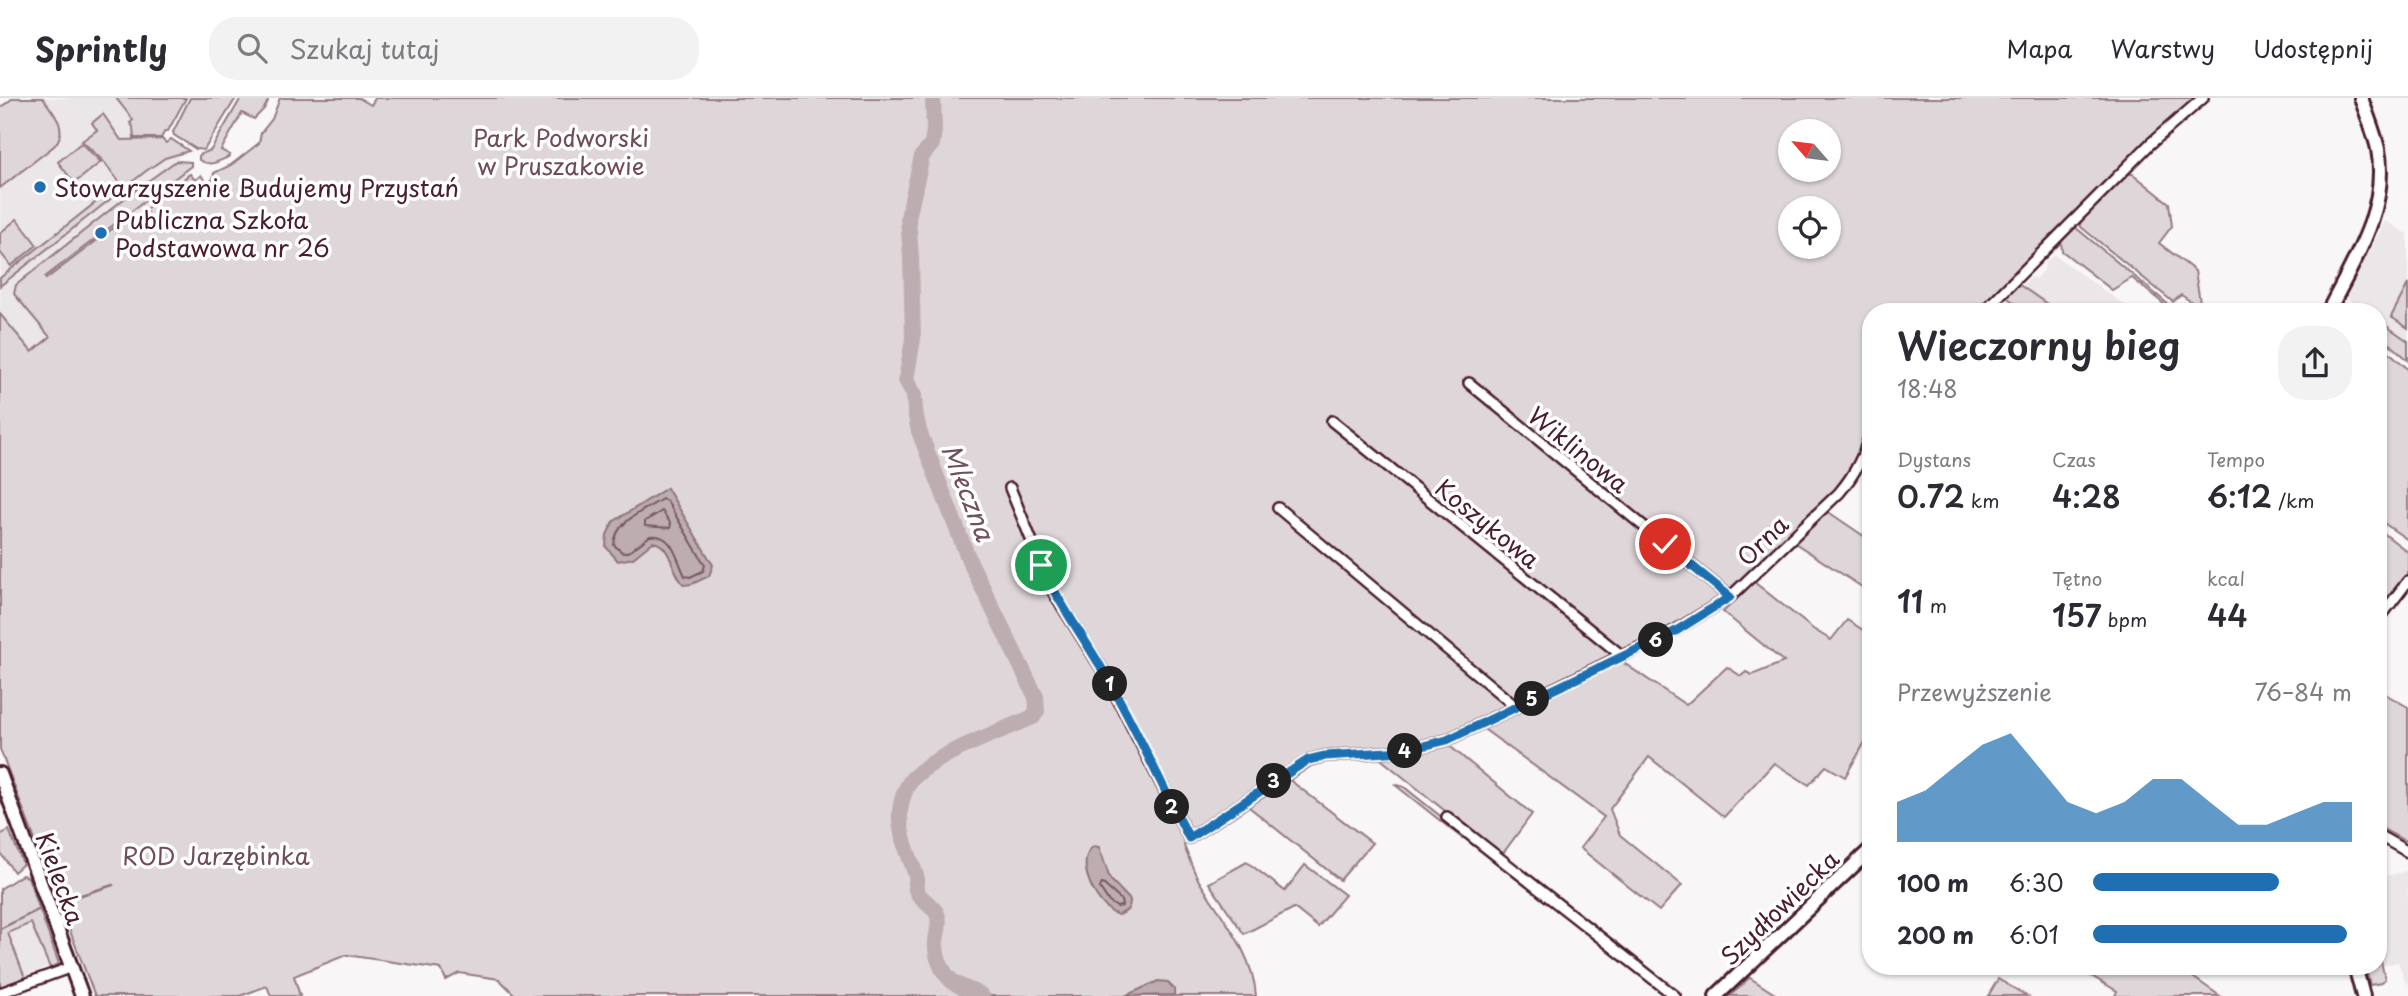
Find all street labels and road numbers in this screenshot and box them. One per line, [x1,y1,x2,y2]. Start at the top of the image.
street label: Wiklinowa [1521,397,1637,501]
street label: Koszykowa [1428,470,1548,577]
street label: Orna [1728,506,1796,574]
street label: Kielecka [28,826,94,930]
street label: Szydłowiecka [1712,841,1847,973]

